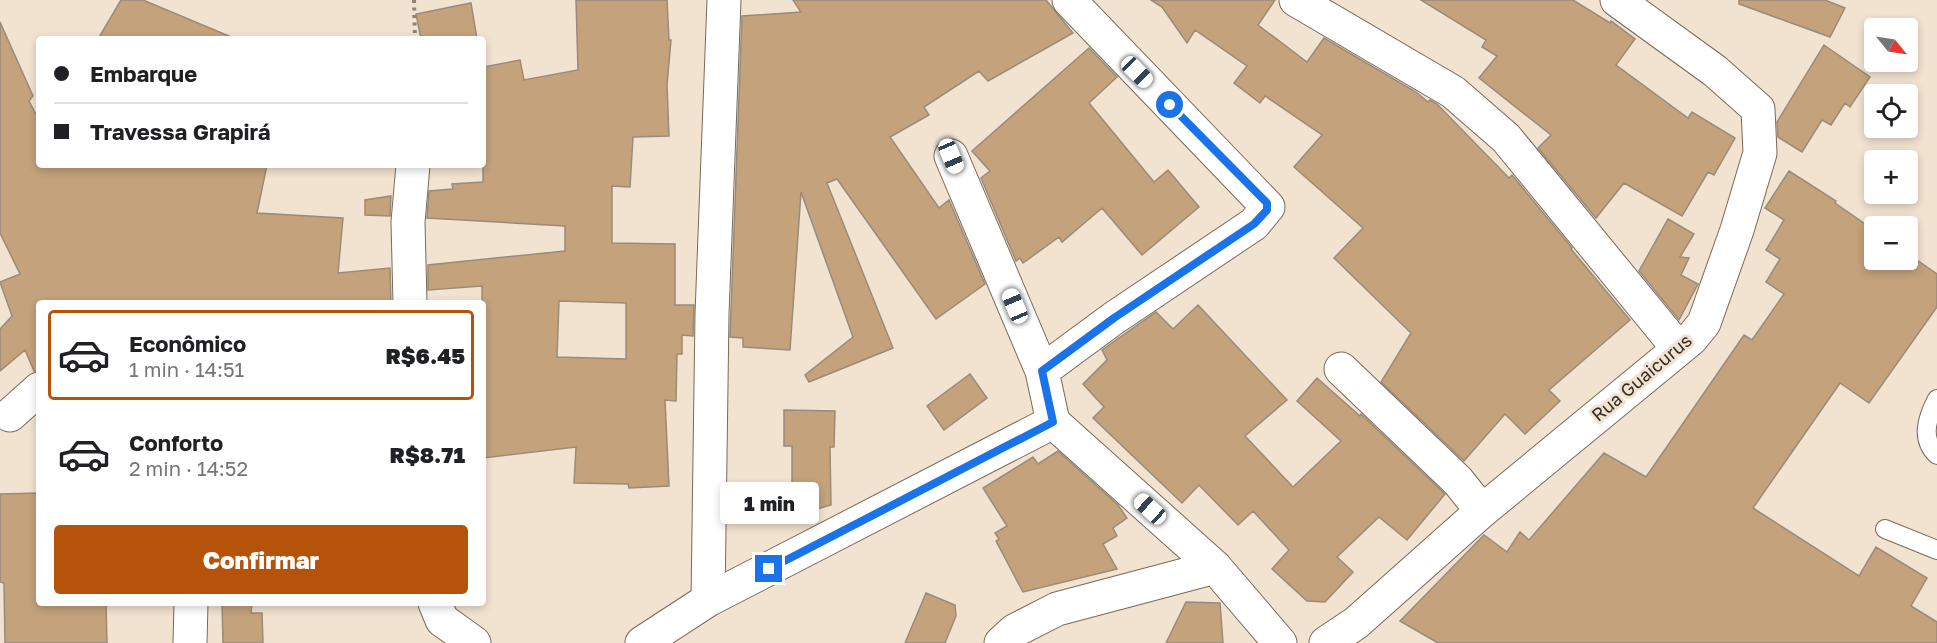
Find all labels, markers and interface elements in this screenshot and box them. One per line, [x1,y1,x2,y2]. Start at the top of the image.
north arrow [1864,18,1918,72]
map controls [1864,18,1918,270]
car [1118,53,1156,91]
text: Embarque [90,60,197,87]
button: locate [1864,84,1918,138]
route start [1156,91,1183,118]
text: Travessa Grapirá [90,118,271,145]
car [936,136,966,176]
button: + [1864,150,1918,204]
button: − [1864,216,1918,270]
car [1000,286,1030,326]
icon: car [57,328,111,382]
street label: Rua Guaicurus [1587,329,1696,426]
text: Econômico [129,330,246,357]
text: R$6.45 [385,342,465,369]
text: 1 min · 14:51 [129,357,244,381]
icon: car [57,427,111,481]
text: Conforto [129,429,223,456]
text: R$8.71 [390,441,465,468]
text: 2 min · 14:52 [129,456,248,480]
callout: 1 min [720,482,818,524]
car [1131,490,1169,528]
text: 1 min [744,491,795,515]
button: Confirmar [54,525,468,594]
route end [755,555,782,582]

